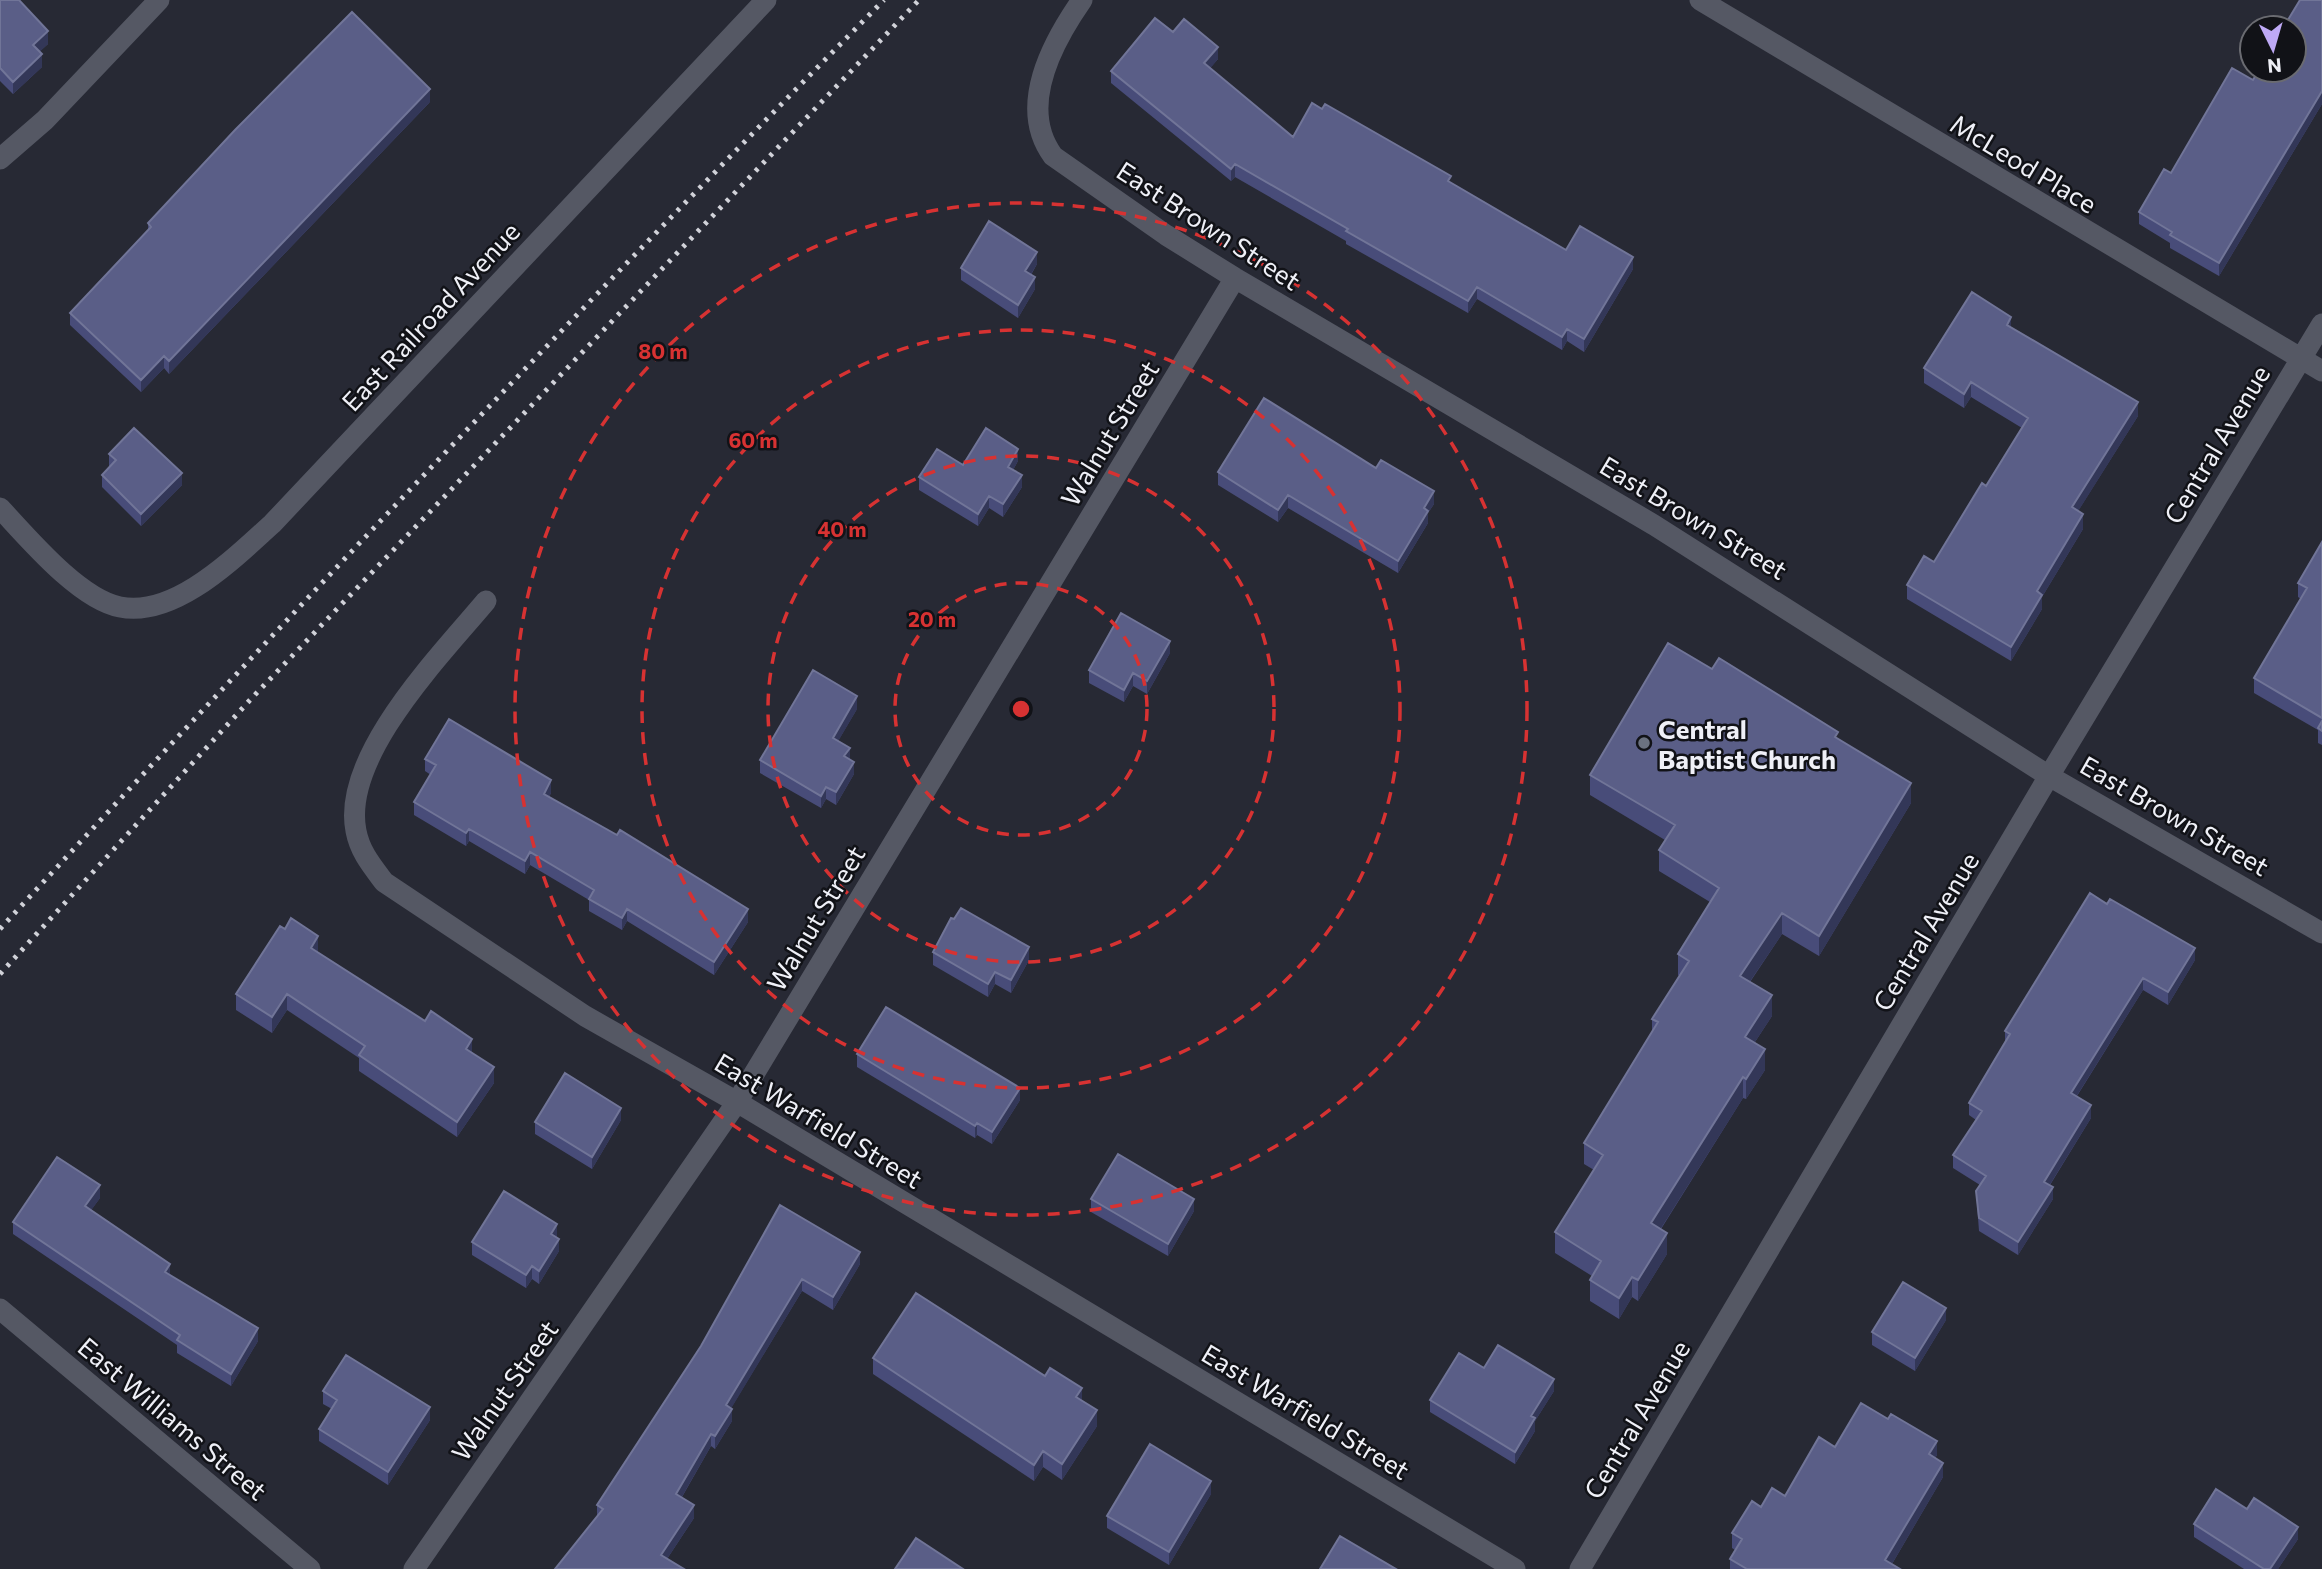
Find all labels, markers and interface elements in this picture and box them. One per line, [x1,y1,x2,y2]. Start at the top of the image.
north arrow [2238,14,2308,84]
text: N [2266,54,2283,79]
street label: McLeod Place [1945,107,2103,219]
street label: East Brown Street [1111,154,1307,296]
street label: East Railroad Avenue [335,215,525,417]
text: 80 m [638,338,688,363]
street label: Walnut Street [1054,355,1164,511]
street label: Central Avenue [2157,359,2275,529]
text: 60 m [728,427,778,452]
street label: East Brown Street [1595,449,1793,585]
text: 40 m [817,516,867,541]
text: 20 m [908,606,956,631]
centre of rings [1009,697,1033,721]
place label: Central Baptist Church [1658,713,1836,774]
marker: Central Baptist Church [1636,735,1652,751]
street label: East Brown Street [2075,748,2275,882]
street label: Walnut Street [760,840,870,996]
street label: Central Avenue [1866,846,1984,1016]
street label: East Warfield Street [710,1046,928,1194]
street label: Walnut Street [444,1314,564,1466]
street label: East Williams Street [73,1330,273,1506]
street label: Central Avenue [1577,1334,1695,1504]
street label: East Warfield Street [1197,1337,1415,1485]

